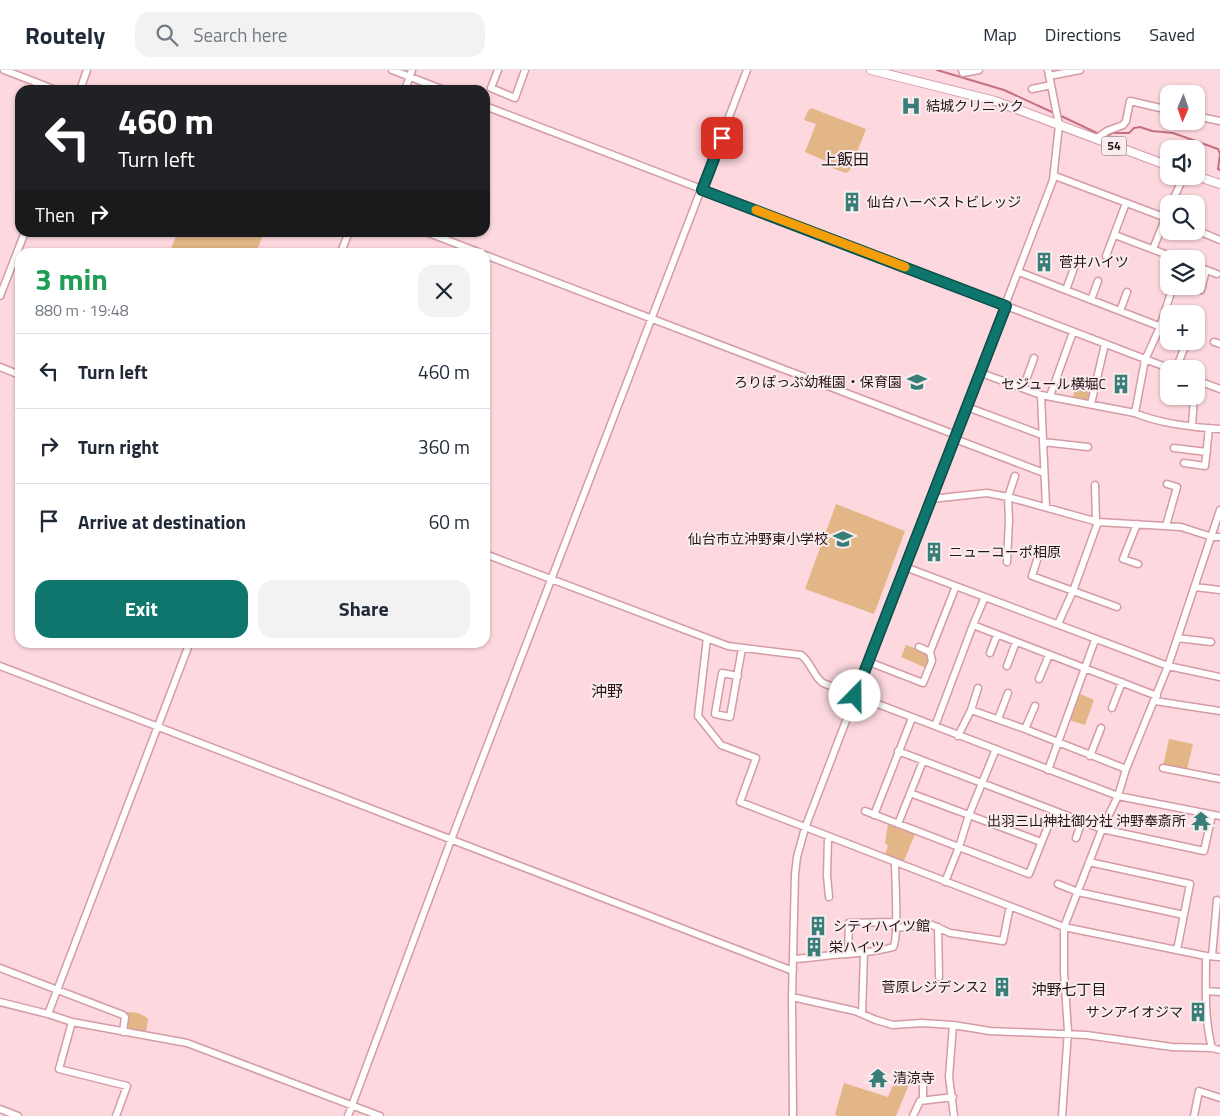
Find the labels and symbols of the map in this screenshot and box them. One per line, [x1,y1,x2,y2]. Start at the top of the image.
north arrow [1160,85,1205,130]
hospital icon: 結城クリニック [900,95,922,117]
place label: 結城クリニック [926,95,1024,116]
pin [701,117,743,159]
road number: 54 [1102,136,1126,155]
district label: 上飯田 [821,147,869,171]
building icon: 仙台ハーベストビレッジ [841,191,863,213]
place label: 仙台ハーベストビレッジ [867,191,1021,212]
building icon: 菅井ハイツ [1033,251,1055,273]
place label: 菅井ハイツ [1059,251,1129,272]
place label: ろりぽっぷ幼稚園・保育園 [734,371,902,392]
school or university icon: ろりぽっぷ幼稚園・保育園 [906,371,928,393]
place label: セジュール横堀C [1001,373,1106,394]
building icon: セジュール横堀C [1110,373,1132,395]
place label: 仙台市立沖野東小学校 [688,528,828,549]
school or university icon: 仙台市立沖野東小学校 [832,528,854,550]
building icon: ニューコーポ相原 [923,541,945,563]
place label: ニューコーポ相原 [949,541,1061,562]
position arrow [828,669,880,721]
district label: 沖野 [591,679,623,703]
place label: 出羽三山神社御分社 沖野奉斎所 [987,810,1186,831]
temple icon: 出羽三山神社御分社 沖野奉斎所 [1190,810,1212,832]
building icon: シティハイツ館 [807,915,829,937]
place label: シティハイツ館 [833,915,930,936]
building icon: 栄ハイツ [803,936,825,958]
place label: 栄ハイツ [829,936,885,957]
place label: 菅原レジデンス2 [881,976,987,997]
building icon: 菅原レジデンス2 [991,976,1013,998]
district label: 沖野七丁目 [1031,978,1107,1001]
place label: サンアイオジマ [1086,1001,1183,1022]
building icon: サンアイオジマ [1187,1001,1209,1023]
temple icon: 清涼寺 [867,1067,889,1089]
place label: 清涼寺 [893,1067,935,1088]

